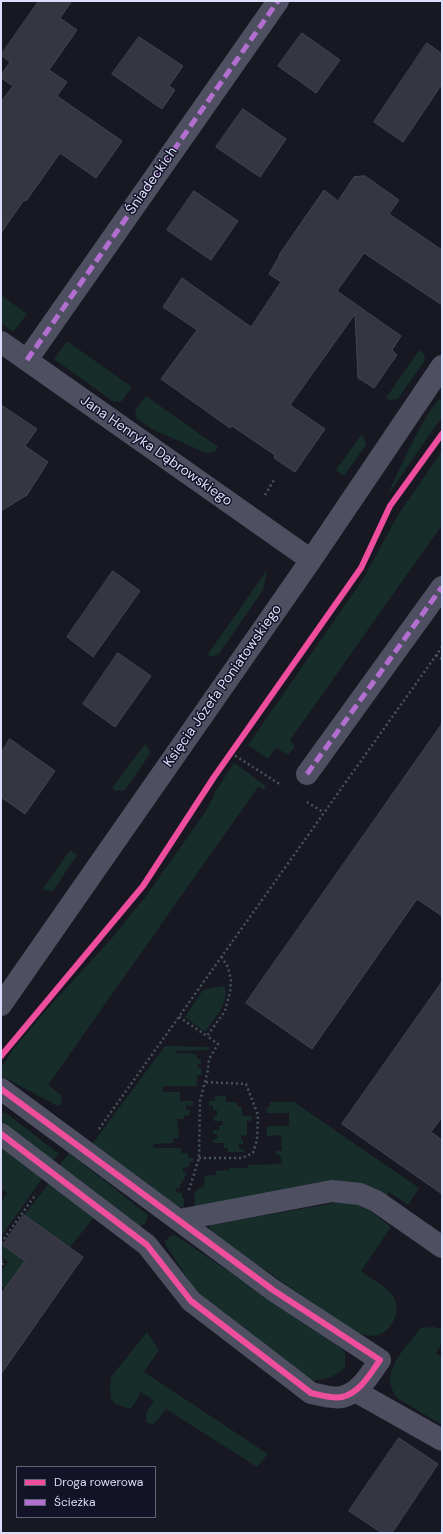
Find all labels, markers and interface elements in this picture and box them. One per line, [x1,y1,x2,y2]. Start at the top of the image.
street label: Śniadeckich [123,144,181,218]
street label: Jana Henryka Dąbrowskiego [77,392,235,510]
street label: Księcia Józefa Poniatowskiego [160,601,286,771]
legend [16,1466,156,1518]
text: Droga rowerowa [54,1474,143,1490]
text: Ścieżka [54,1494,96,1510]

